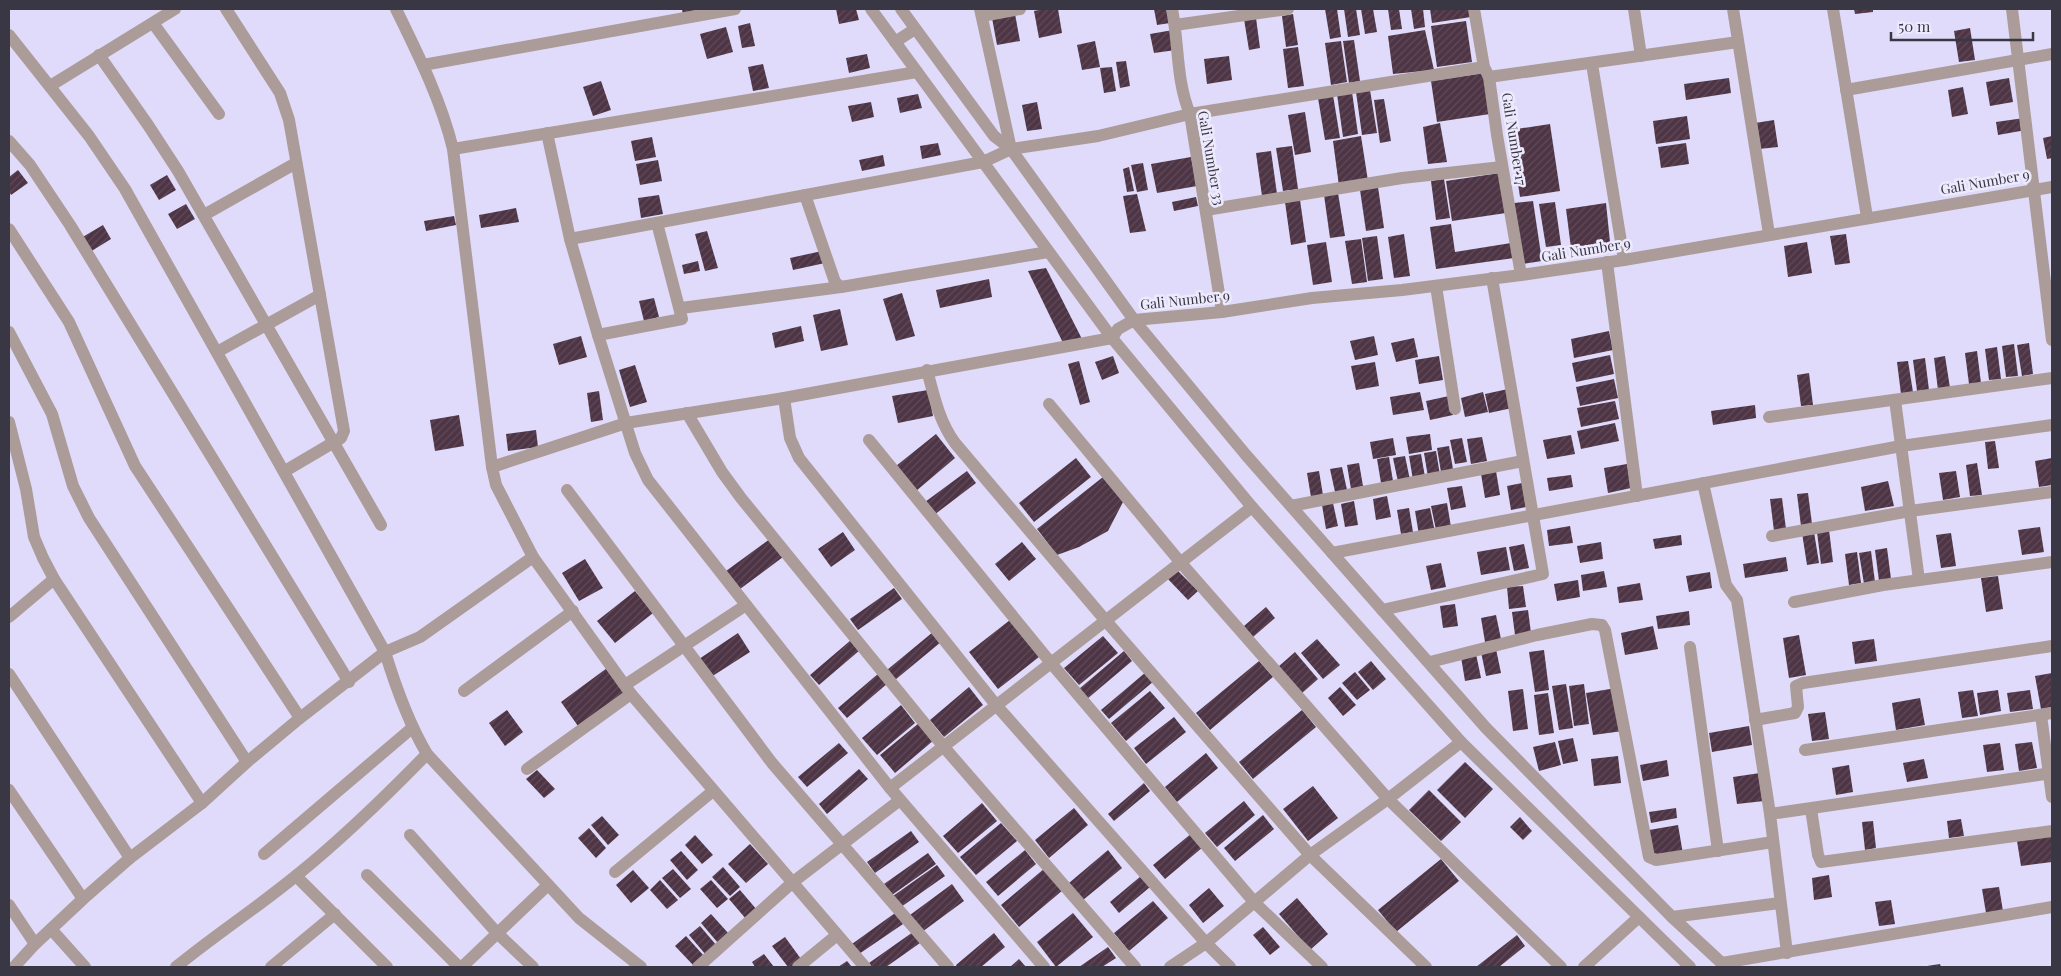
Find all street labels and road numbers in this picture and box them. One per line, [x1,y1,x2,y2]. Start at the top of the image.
street label: Gali Number 17 [1498,91,1531,187]
street label: Gali Number 33 [1194,109,1229,207]
street label: Gali Number 9 [1939,164,2031,199]
street label: Gali Number 9 [1540,233,1632,266]
street label: Gali Number 9 [1139,285,1231,314]

